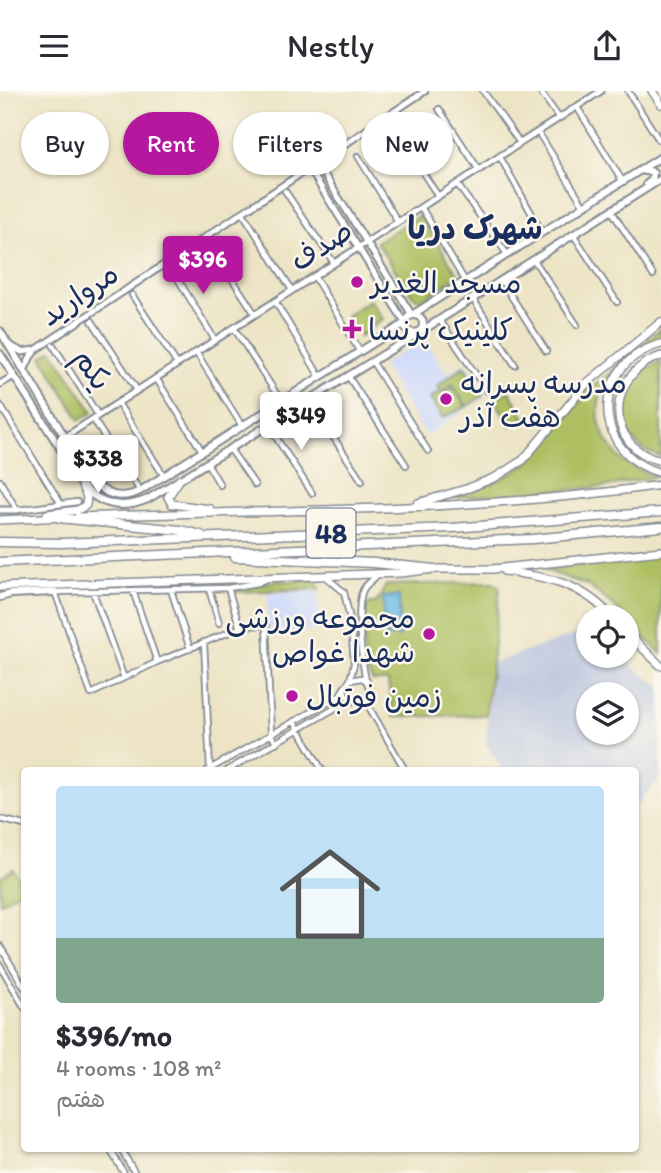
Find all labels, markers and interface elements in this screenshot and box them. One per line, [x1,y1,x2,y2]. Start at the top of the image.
icon: menu [35,27,73,65]
text: Nestly [287,27,374,65]
icon: share [588,27,626,65]
chip: Buy [21,112,109,175]
chip: Rent [123,112,219,175]
chip: Filters [233,112,347,175]
chip: New [361,112,453,175]
district label: شهرک دریا [408,209,542,247]
street label: صدف [283,211,359,279]
pin: $396 [162,237,244,296]
text: $396 [179,245,227,273]
street label: مروارید [33,254,125,334]
place label: مسجد الغدیر [368,264,521,301]
marker: مسجد الغدیر [349,274,365,290]
place label: کلینیک پرنسا [368,311,513,349]
marker: کلینیک پرنسا [342,319,362,339]
street label: یکم [63,341,120,399]
place label: مدرسه پسرانه هفت آذر [457,364,627,435]
marker: مدرسه پسرانه هفت آذر [438,391,454,407]
pin: $349 [260,393,342,452]
text: $349 [276,401,326,429]
pin: $338 [57,435,139,495]
text: $338 [73,444,123,472]
road number: 48 [306,509,356,557]
place label: مجموعه ورزشی شهدا غواص [225,599,415,670]
map controls [576,605,639,745]
button: locate [576,605,639,668]
marker: مجموعه ورزشی شهدا غواص [421,626,437,642]
place label: زمین فوتبال [306,678,442,715]
button: layers [576,682,639,745]
marker: زمین فوتبال [284,688,300,704]
icon: home [267,831,393,957]
text: $396/mo [56,1017,172,1054]
text: 4 rooms · 108 m² [56,1054,221,1082]
text: هفتم [56,1085,105,1113]

